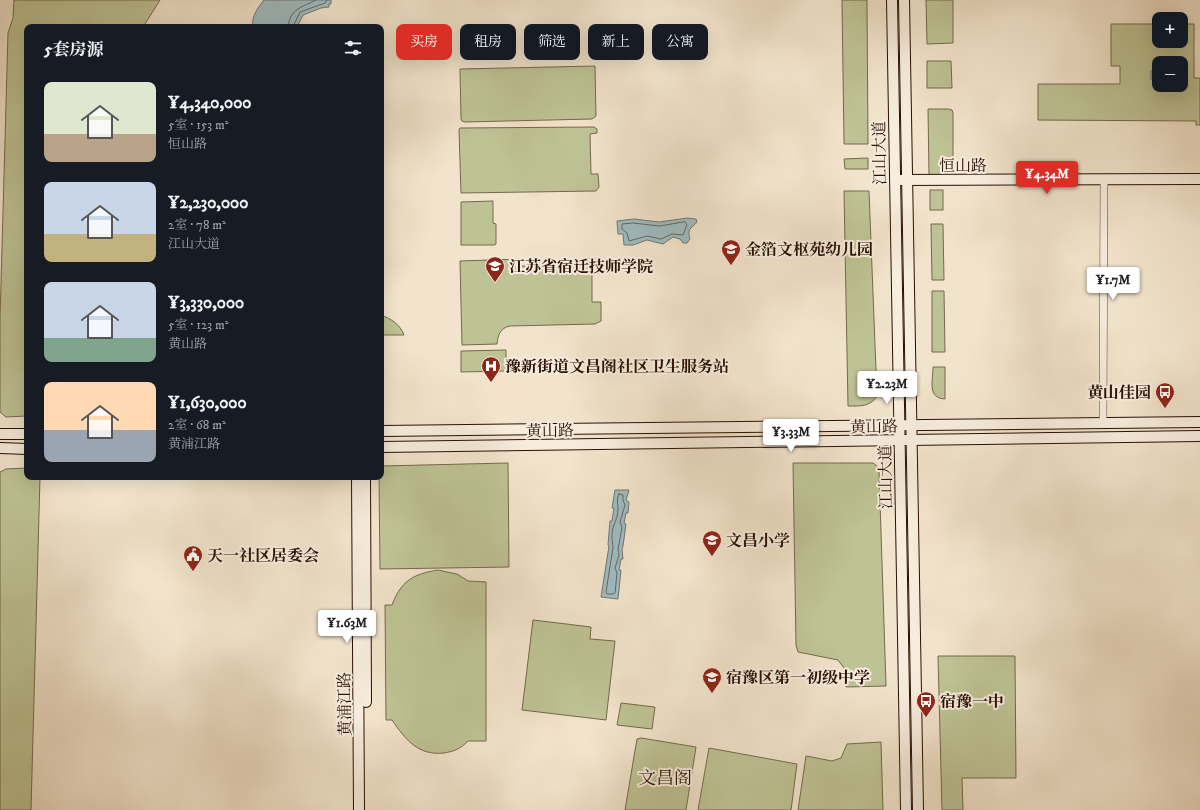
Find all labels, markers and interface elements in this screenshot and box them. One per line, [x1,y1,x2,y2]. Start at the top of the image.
map controls [1152,12,1188,92]
button: + [1152,12,1188,48]
chip: 买房 [396,24,452,60]
chip: 租房 [460,24,516,60]
chip: 筛选 [524,24,580,60]
chip: 新上 [588,24,644,60]
chip: 公寓 [652,24,708,60]
icon: filters [342,37,364,59]
text: 5套房源 [44,39,103,61]
button: − [1152,56,1188,92]
text: ¥4,340,000 [168,92,251,114]
icon: home [76,98,124,146]
text: 5室 · 153 m² [168,117,229,133]
street label: 江山大道 [869,121,891,185]
text: 恒山路 [168,136,207,152]
street label: 恒山路 [939,156,987,176]
pin: ¥4.34M [1014,161,1080,195]
text: ¥4.34M [1025,166,1069,182]
text: ¥2,230,000 [168,192,248,214]
icon: home [76,198,124,246]
text: 2室 · 78 m² [168,217,226,233]
text: 江山大道 [168,236,220,252]
school or university icon: 金箔文枢苑幼儿园 [720,238,742,266]
place label: 金箔文枢苑幼儿园 [745,240,873,260]
school or university icon: 江苏省宿迁技师学院 [484,255,506,283]
place label: 江苏省宿迁技师学院 [509,257,653,277]
pin: ¥1.7M [1085,267,1141,301]
text: ¥1.7M [1096,272,1130,288]
text: ¥3,330,000 [168,292,244,314]
icon: home [76,298,124,346]
text: 5室 · 123 m² [168,317,229,333]
text: 黄山路 [168,336,207,352]
hospital icon: 豫新街道文昌阁社区卫生服务站 [480,355,502,383]
place label: 豫新街道文昌阁社区卫生服务站 [505,357,729,377]
pin: ¥2.23M [854,371,920,405]
text: ¥2.23M [866,376,908,392]
bus stop icon: 黄山佳园 [1154,381,1176,409]
place label: 黄山佳园 [1087,383,1151,403]
text: ¥1,630,000 [168,392,247,414]
icon: home [76,398,124,446]
text: 2室 · 68 m² [168,417,226,433]
street label: 黄山路 [850,417,898,437]
pin: ¥3.33M [758,419,824,453]
street label: 黄山路 [526,421,574,441]
text: ¥3.33M [772,424,810,440]
text: 黄浦江路 [168,436,220,452]
street label: 江山大道 [875,445,897,509]
school or university icon: 文昌小学 [701,529,723,557]
place label: 文昌小学 [726,531,790,551]
public building icon: 天一社区居委会 [182,544,204,572]
place label: 天一社区居委会 [207,546,319,566]
pin: ¥1.63M [314,610,380,644]
text: ¥1.63M [327,615,367,631]
school or university icon: 宿豫区第一初级中学 [701,666,723,694]
place label: 宿豫区第一初级中学 [726,668,870,688]
street label: 黄浦江路 [334,672,356,736]
bus stop icon: 宿豫一中 [915,690,937,718]
place label: 宿豫一中 [940,692,1004,712]
district label: 文昌阁 [638,768,692,790]

